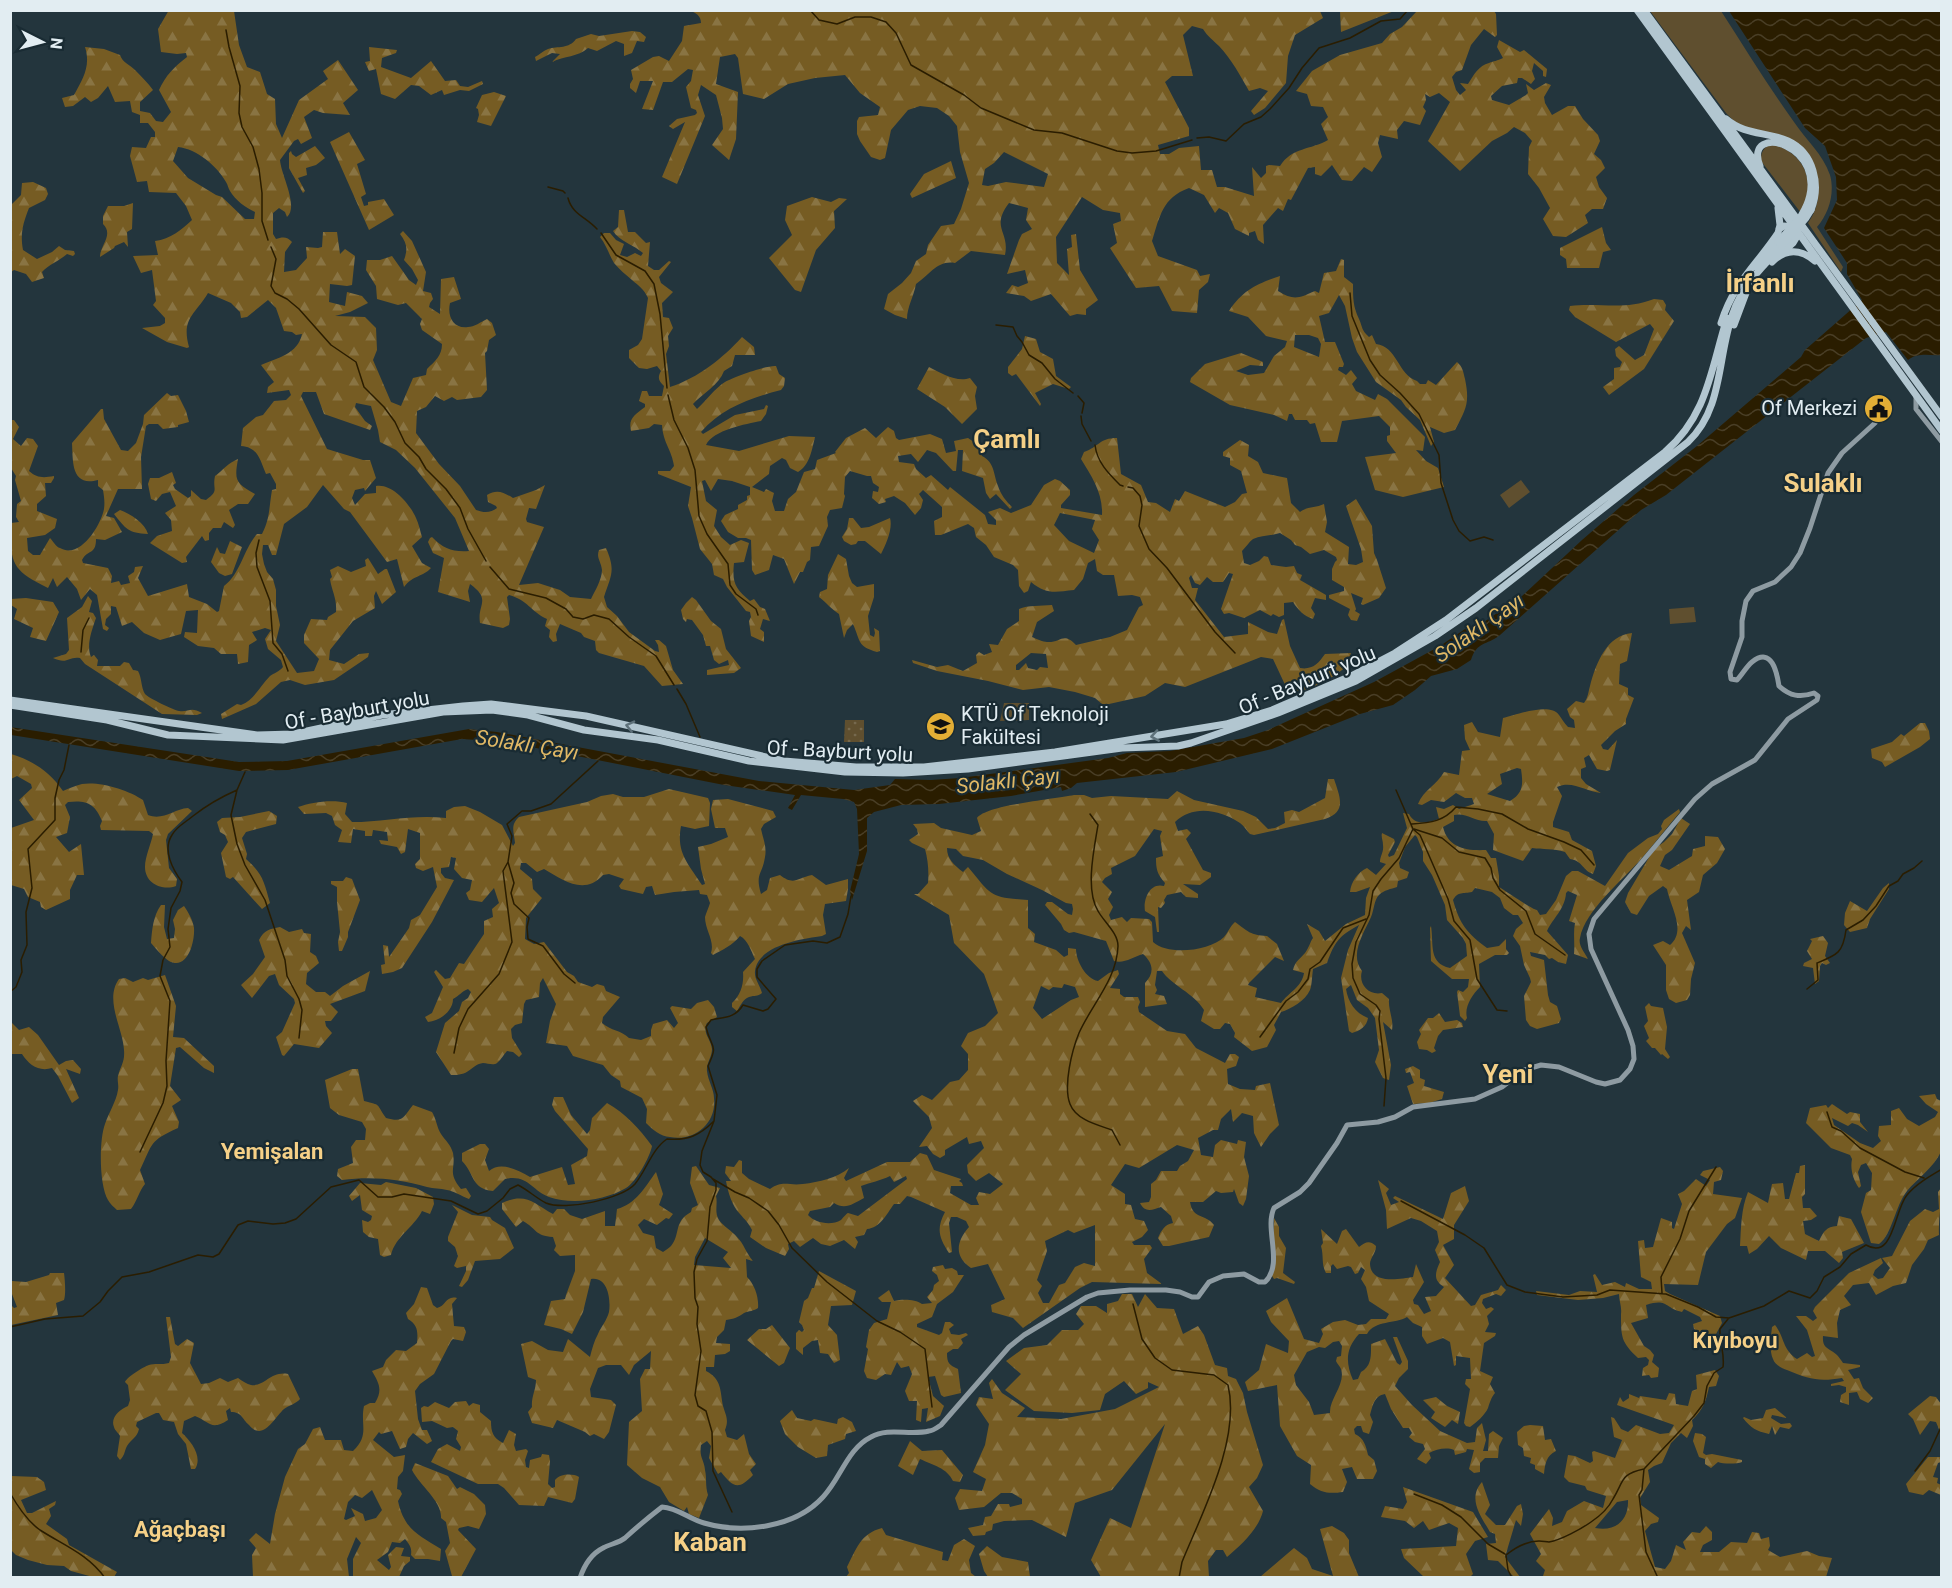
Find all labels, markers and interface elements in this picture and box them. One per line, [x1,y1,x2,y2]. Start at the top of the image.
north arrow [12,12,72,72]
text: N [46,37,66,50]
district label: İrfanlı [1725,268,1795,298]
public building icon: Of Merkezi [1862,392,1894,424]
place label: Of Merkezi [1761,396,1857,420]
district label: Çamlı [973,424,1041,454]
district label: Sulaklı [1783,468,1863,498]
water label: Solaklı Çayı [1429,588,1529,668]
street label: Of - Bayburt yolu [1235,640,1379,720]
street label: Of - Bayburt yolu [283,685,431,735]
place label: KTÜ Of Teknoloji Fakültesi [961,702,1109,749]
school or university icon: KTÜ Of Teknoloji Fakültesi [924,710,956,742]
one-way arrow [625,721,635,734]
water label: Solaklı Çayı [474,725,580,765]
one-way arrow [1150,730,1159,742]
street label: Of - Bayburt yolu [766,735,914,767]
water label: Solaklı Çayı [955,764,1061,798]
district label: Yeni [1483,1059,1533,1089]
district label: Yemişalan [221,1139,323,1164]
district label: Kıyıboyu [1692,1328,1778,1353]
district label: Ağaçbaşı [134,1517,226,1542]
district label: Kaban [673,1527,747,1557]

